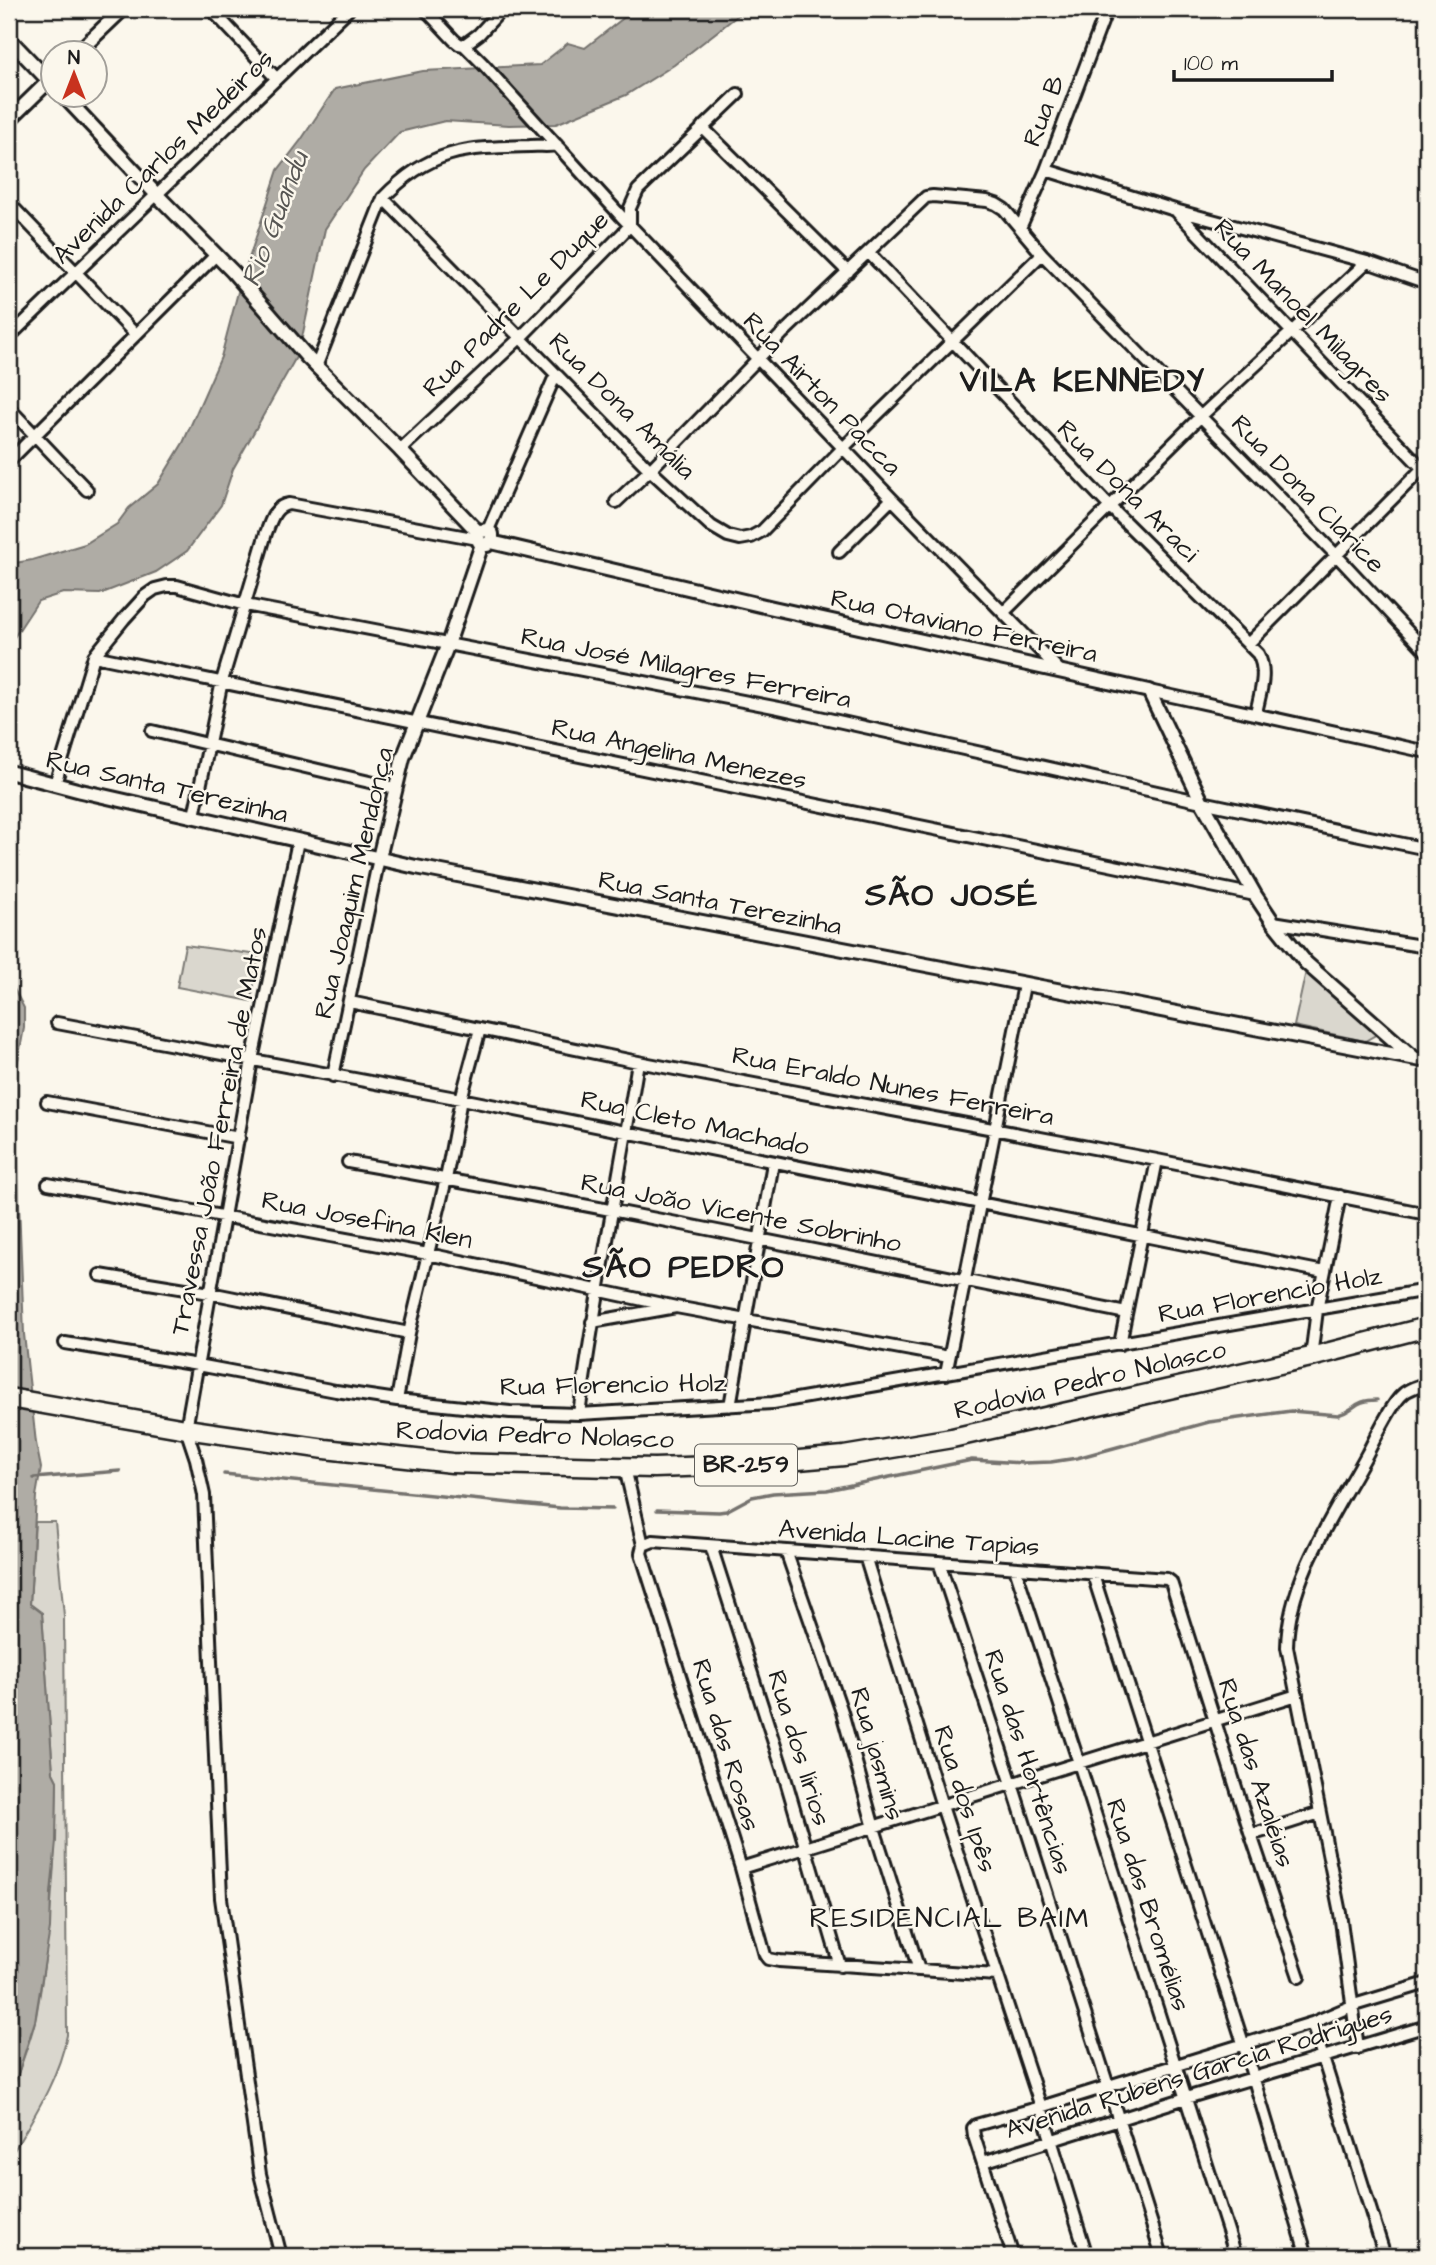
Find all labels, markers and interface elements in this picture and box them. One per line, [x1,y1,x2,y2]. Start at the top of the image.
north arrow [38,38,108,108]
scale bar [1174,38,1331,82]
street label: Avenida Carlos Medeiros [44,42,282,272]
text: N [68,45,80,72]
text: 100 m [1184,49,1239,78]
street label: Rua B [1014,70,1074,152]
water label: Rio Guandu [231,144,319,292]
street label: Rua Padre Le Duque [415,203,617,405]
street label: Rua Manoel Milagres [1204,211,1401,413]
street label: Rua Airton Pacca [734,304,910,484]
street label: Rua Dona Amália [540,324,704,488]
district label: VILA KENNEDY [959,358,1206,404]
street label: Rua Dona Clarice [1223,407,1393,581]
street label: Rua Dona Araci [1049,412,1207,570]
street label: Rua Otaviano Ferreira [827,580,1101,672]
street label: Rua José Milagres Ferreira [517,618,854,720]
street label: Rua Angelina Menezes [548,709,810,801]
street label: Rua Santa Terezinha [43,742,291,832]
street label: Rua Joaquim Mendonça [305,744,403,1022]
street label: Rua Santa Terezinha [595,862,845,944]
district label: SÃO JOSÉ [864,872,1039,918]
street label: Travessa João Ferreira de Matos [162,924,276,1338]
street label: Rua Eraldo Nunes Ferreira [729,1037,1057,1135]
street label: Rua Cleto Machado [577,1081,813,1165]
street label: Rua João Vicente Sobrinho [578,1164,905,1262]
street label: Rua Josefina Klen [259,1182,475,1258]
district label: SÃO PEDRO [581,1244,786,1290]
street label: Rua Florencio Holz [1155,1258,1385,1332]
street label: Rodovia Pedro Nolasco [951,1331,1230,1429]
street label: Rua Florencio Holz [500,1365,727,1405]
street label: Rodovia Pedro Nolasco [396,1412,675,1458]
road number: BR-259 [695,1444,797,1485]
street label: Avenida Lacine Tapias [777,1511,1041,1565]
street label: Rua das Hortências [975,1645,1081,1879]
street label: Rua das Rosas [683,1655,769,1835]
street label: Rua dos lírios [758,1666,840,1830]
street label: Rua das Azaléias [1209,1674,1303,1872]
street label: Rua jasmins [841,1683,913,1825]
street label: Rua dos Ipês [924,1721,1006,1877]
street label: Rua das Bromélias [1097,1794,1199,2016]
district label: RESIDENCIAL BAIM [810,1899,1090,1938]
street label: Avenida Rubens Garcia Rodrigues [1001,1996,1398,2150]

